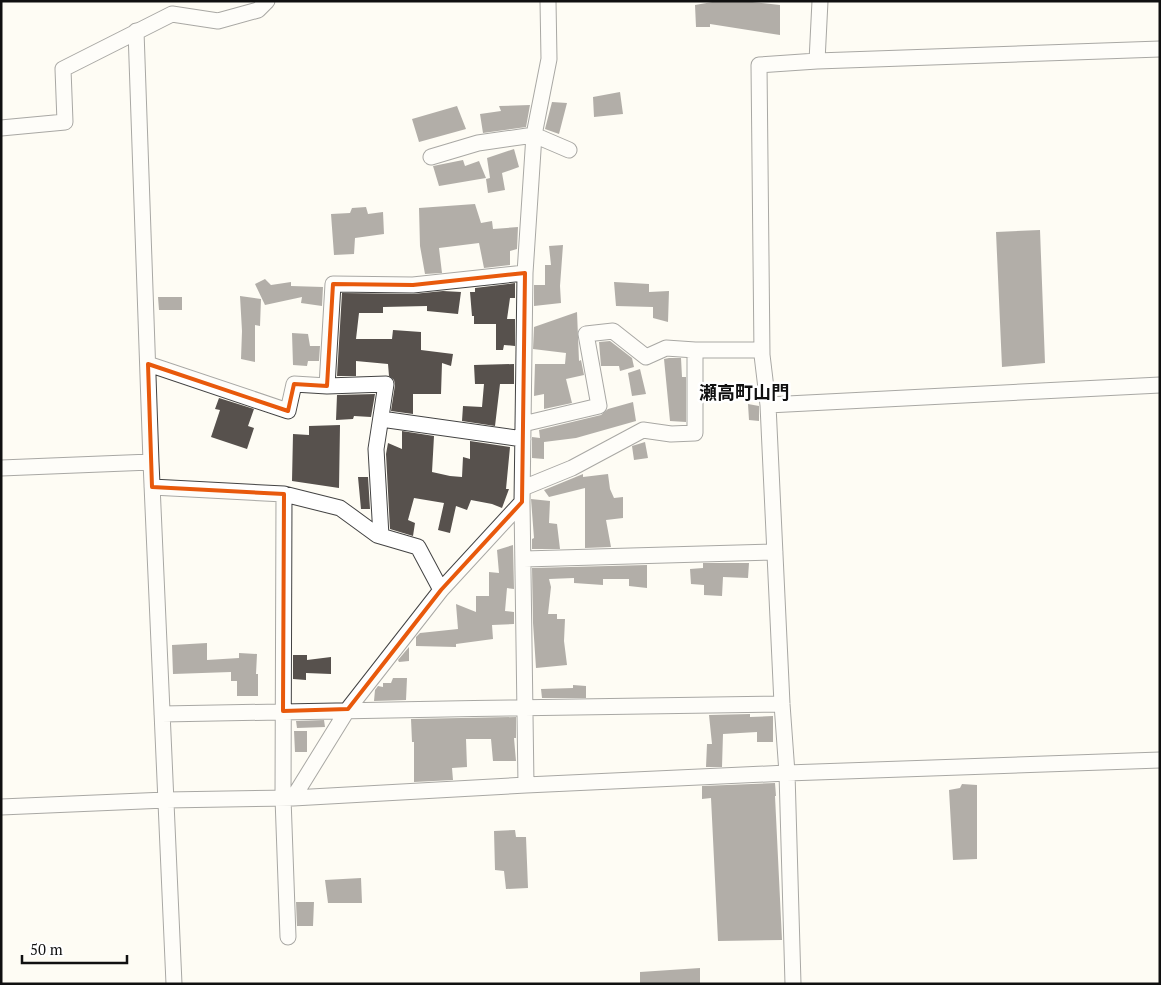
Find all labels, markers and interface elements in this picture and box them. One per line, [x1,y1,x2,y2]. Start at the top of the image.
district label: 瀬高町山門 [699,380,789,404]
scale bar [22,932,128,964]
text: 50 m [30,939,63,959]

